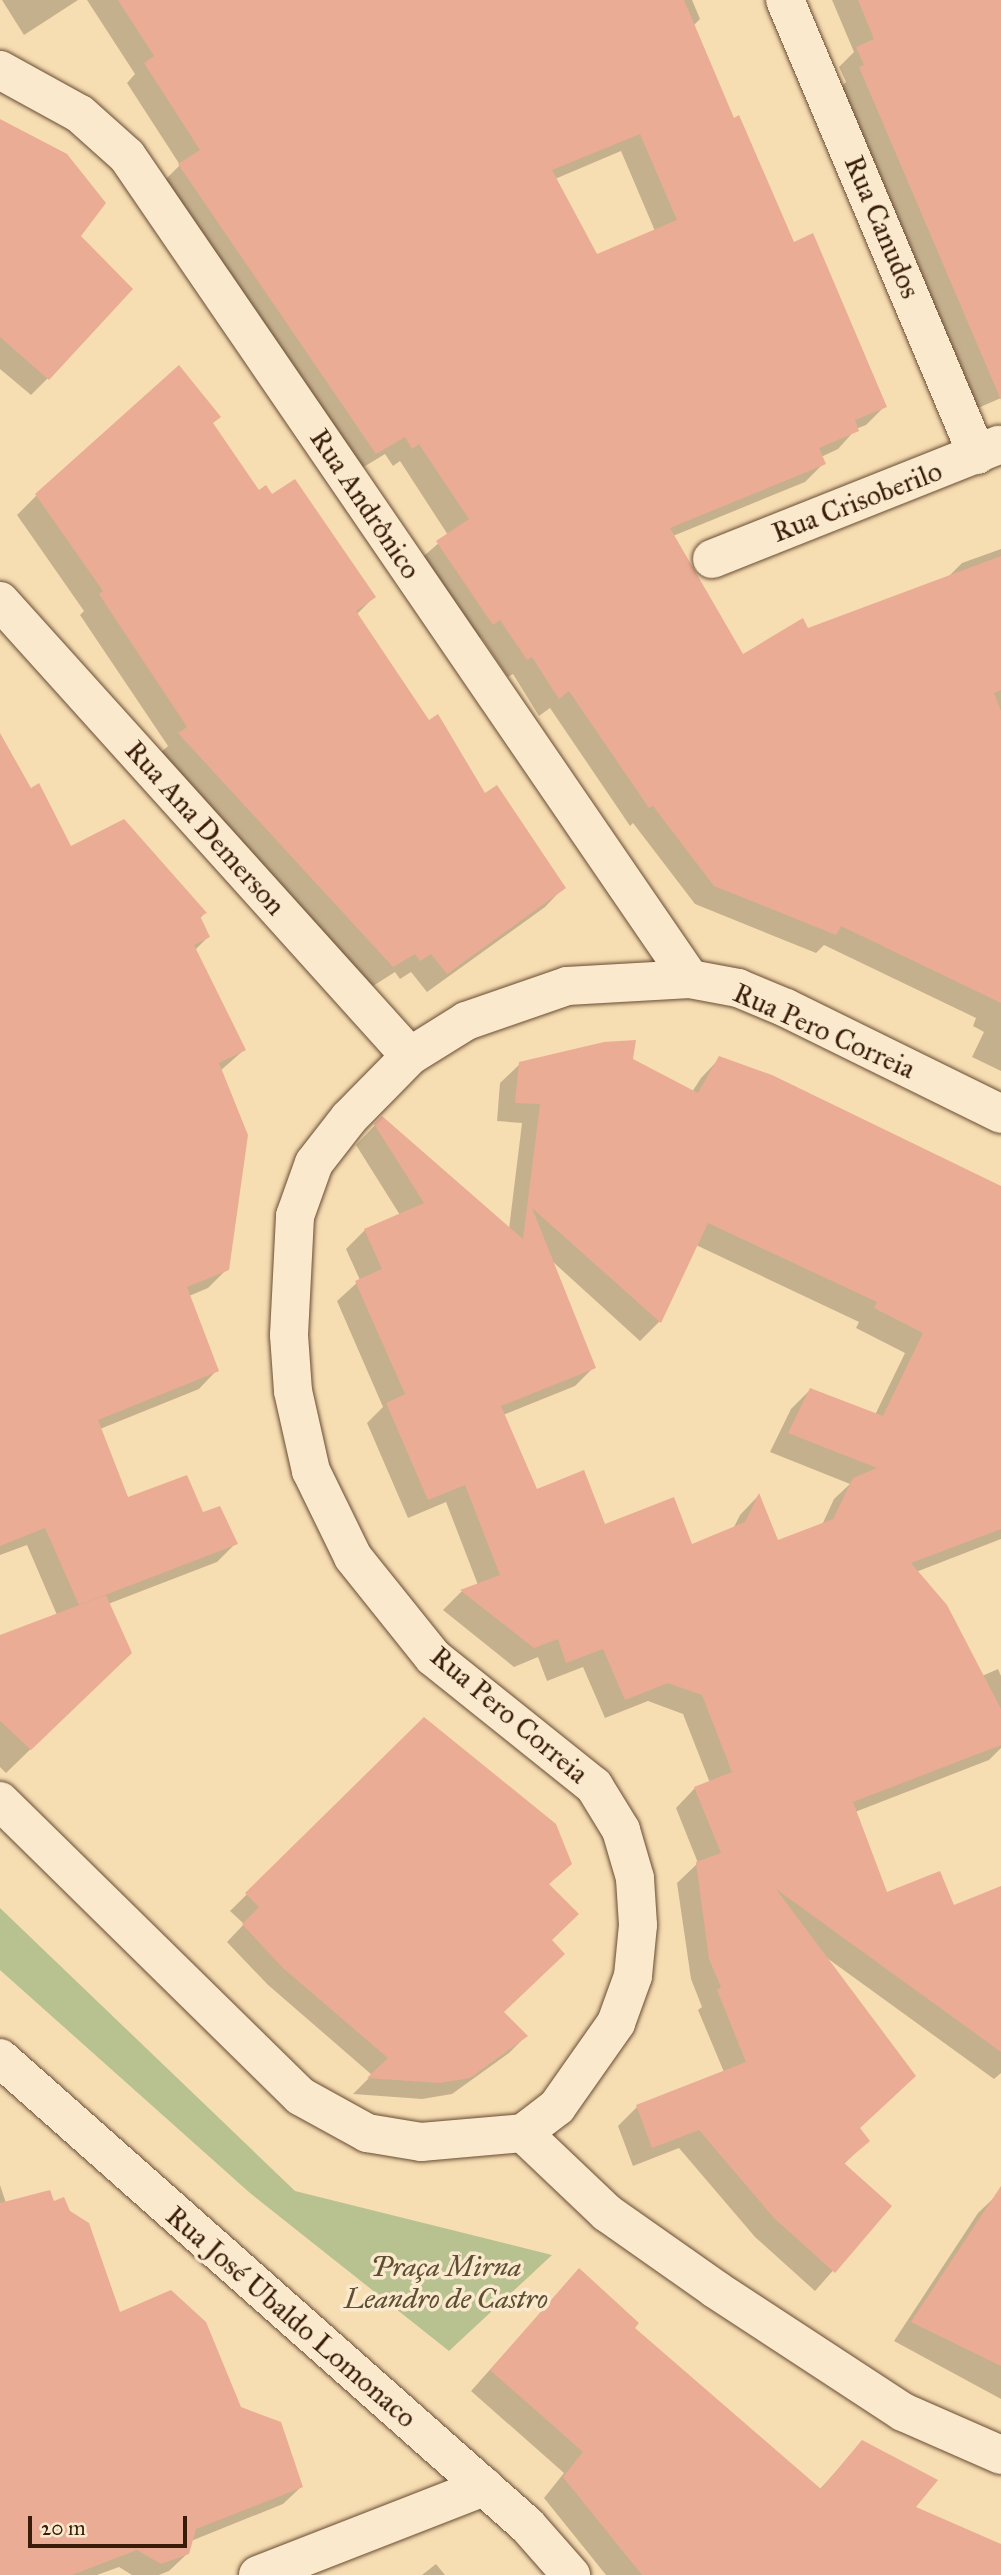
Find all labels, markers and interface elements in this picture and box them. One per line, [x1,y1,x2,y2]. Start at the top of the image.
street label: Rua Canudos [837,151,927,303]
street label: Rua Andrônico [302,423,428,585]
street label: Rua Crisoberilo [767,454,947,550]
street label: Rua Ana Demerson [118,734,292,922]
street label: Rua Pero Correia [728,976,920,1086]
street label: Rua Pero Correia [423,1639,595,1791]
street label: Rua José Ubaldo Lomonaco [159,2199,423,2435]
park label: Praça Mirna Leandro de Castro [344,2250,548,2316]
scale bar [32,2502,191,2546]
text: 20 m [41,2515,86,2541]

